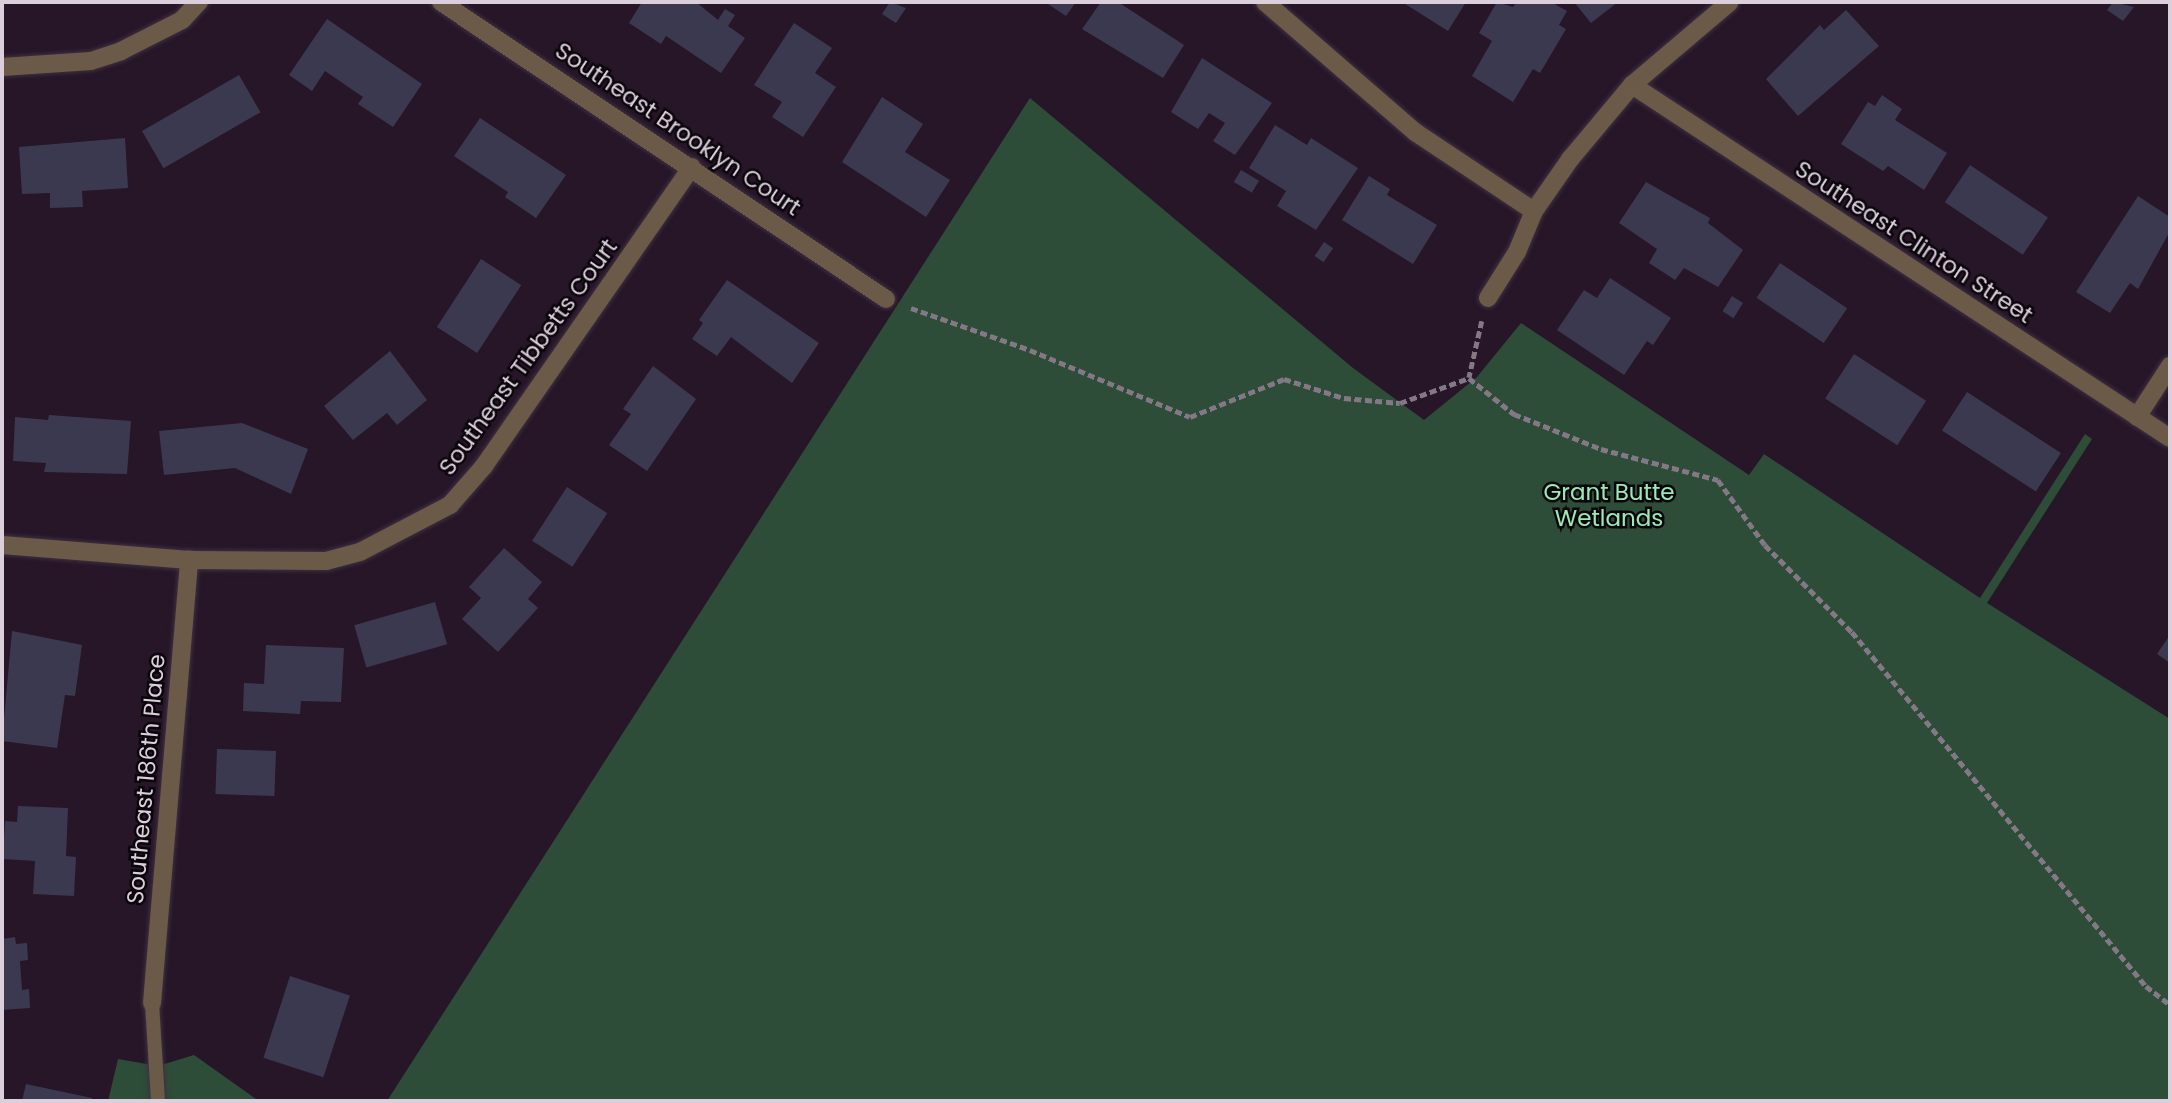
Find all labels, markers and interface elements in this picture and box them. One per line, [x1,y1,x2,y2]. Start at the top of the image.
street label: Southeast Brooklyn Court [550,36,806,222]
street label: Southeast Clinton Street [1790,155,2038,329]
street label: Southeast Tibbetts Court [433,234,623,480]
park label: Grant Butte Wetlands [1543,478,1675,532]
street label: Southeast 186th Place [121,653,171,905]

